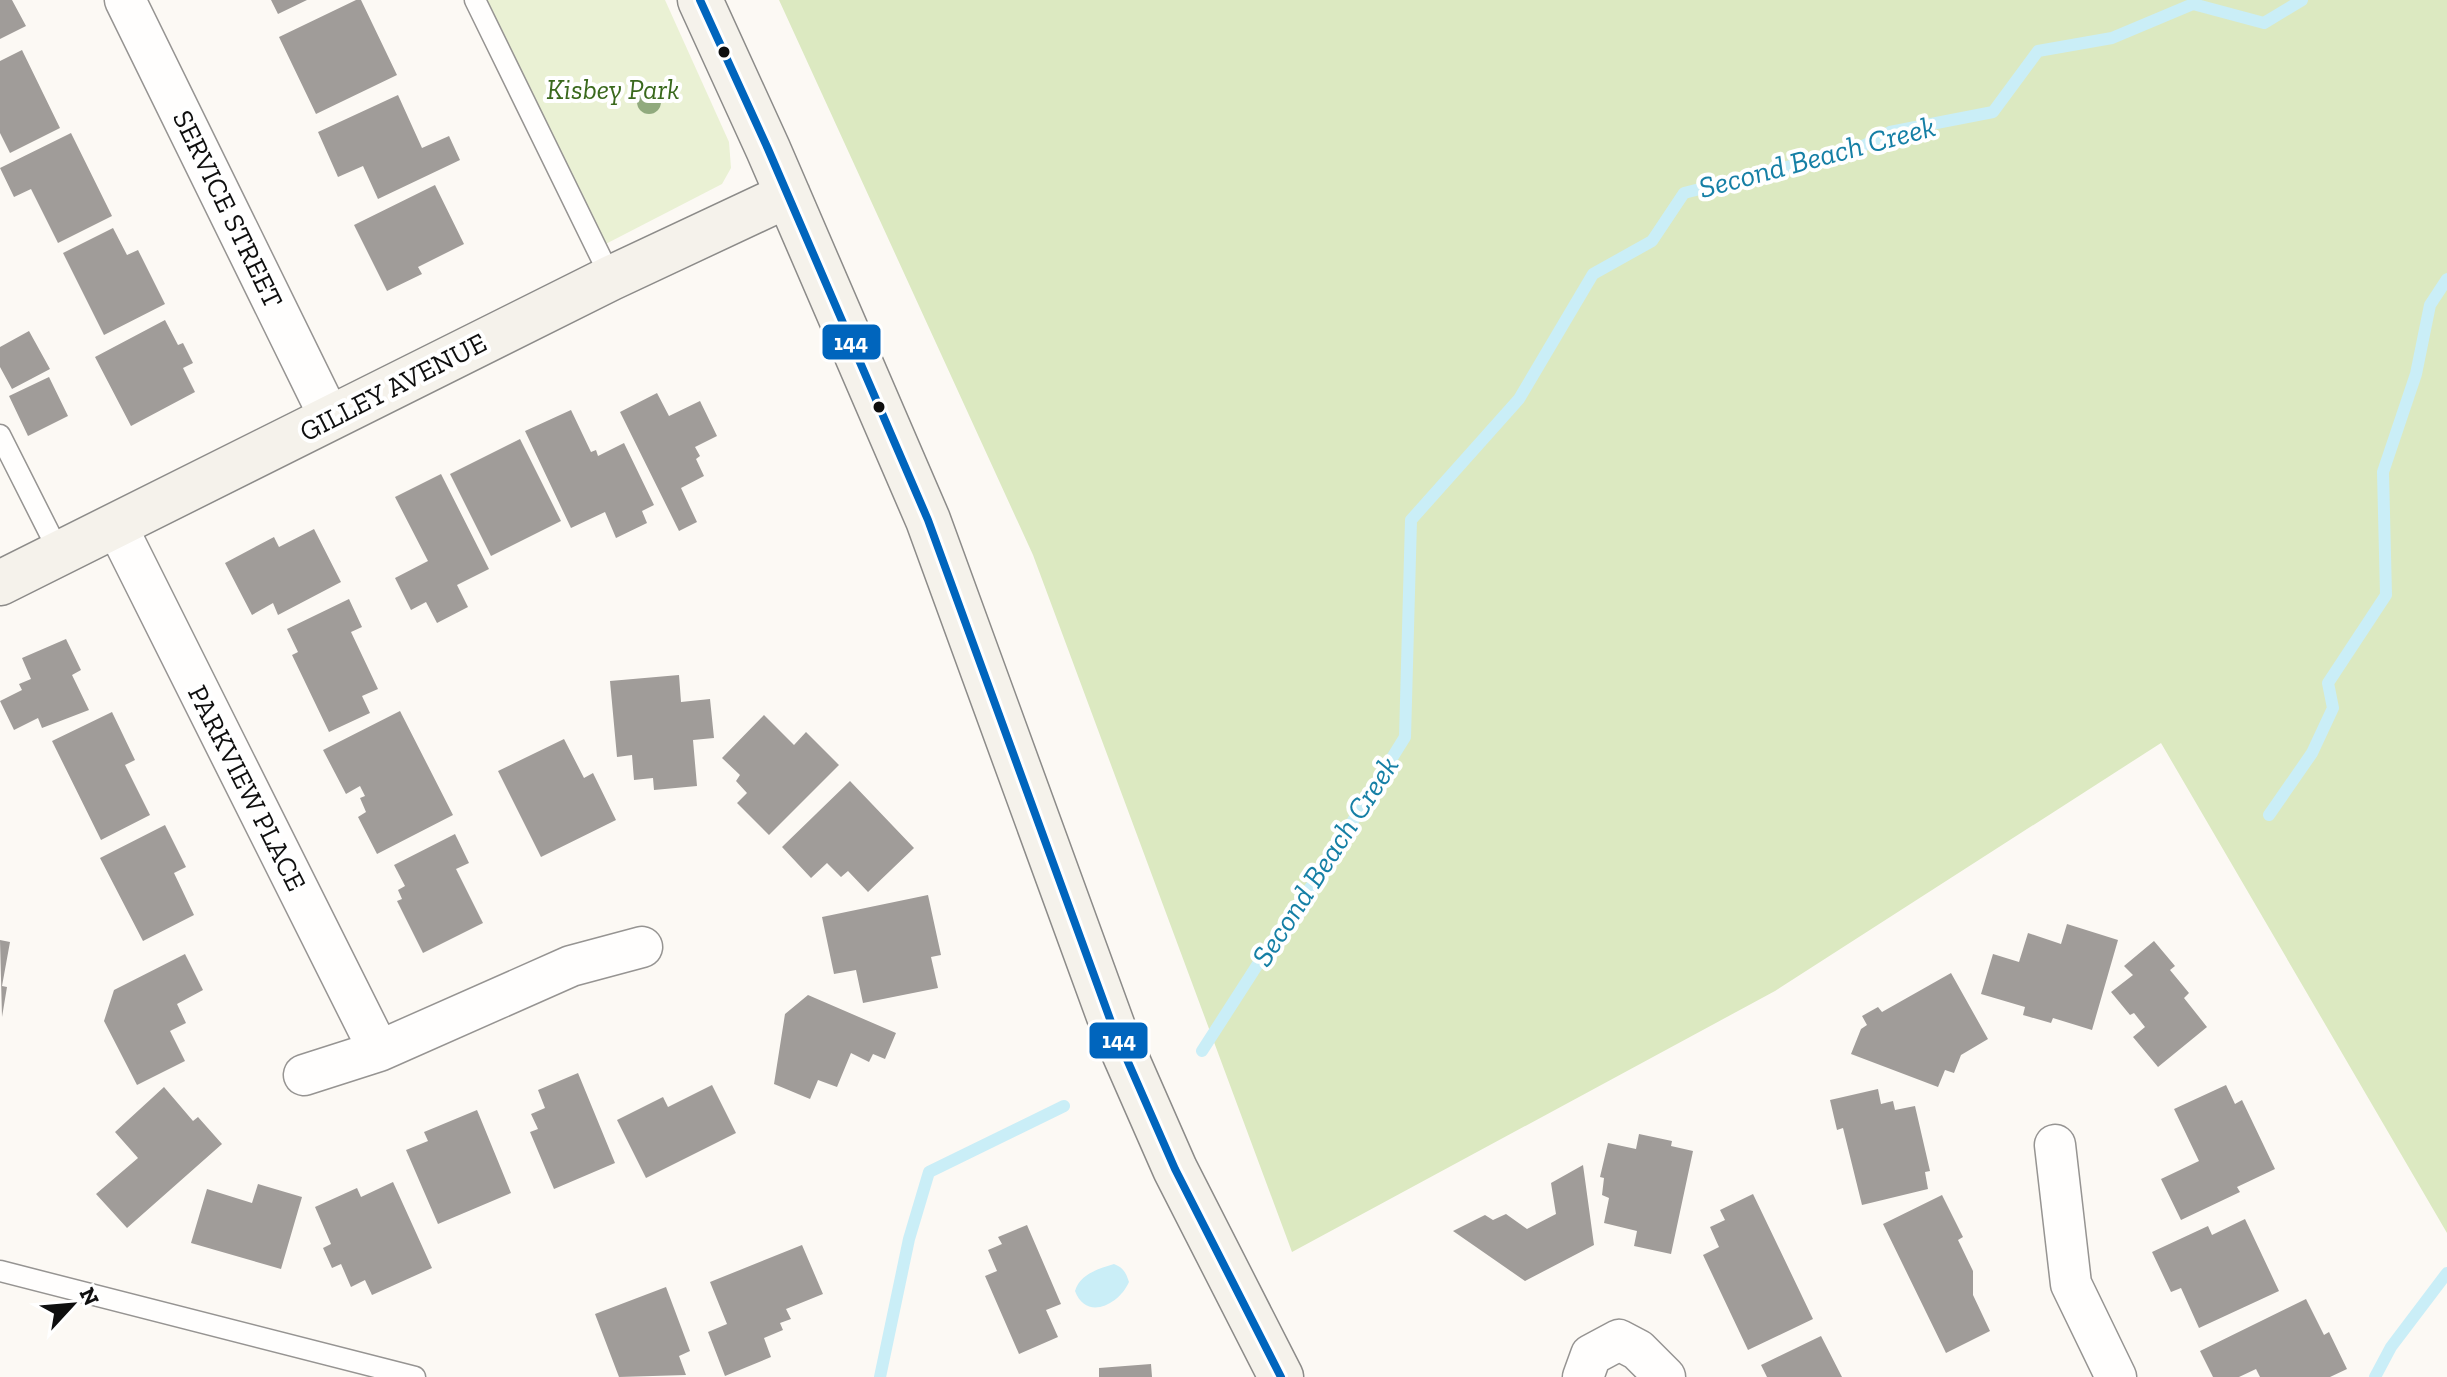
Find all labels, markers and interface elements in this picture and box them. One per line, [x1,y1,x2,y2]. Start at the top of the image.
unlabelled marker [716,44,732,60]
park label: Kisbey Park [546,73,680,106]
street label: SERVICE STREET [166,105,290,313]
water label: Second Beach Creek [1695,108,1939,206]
line badge: 144 [821,323,882,361]
street label: GILLEY AVENUE [294,326,492,448]
text: 144 [834,329,868,356]
unlabelled marker [871,399,887,415]
street label: PARKVIEW PLACE [181,680,313,896]
water label: Second Beach Creek [1244,749,1406,973]
line badge: 144 [1088,1021,1149,1060]
text: 144 [1102,1027,1136,1054]
north arrow [32,1265,112,1345]
text: N [74,1283,105,1310]

